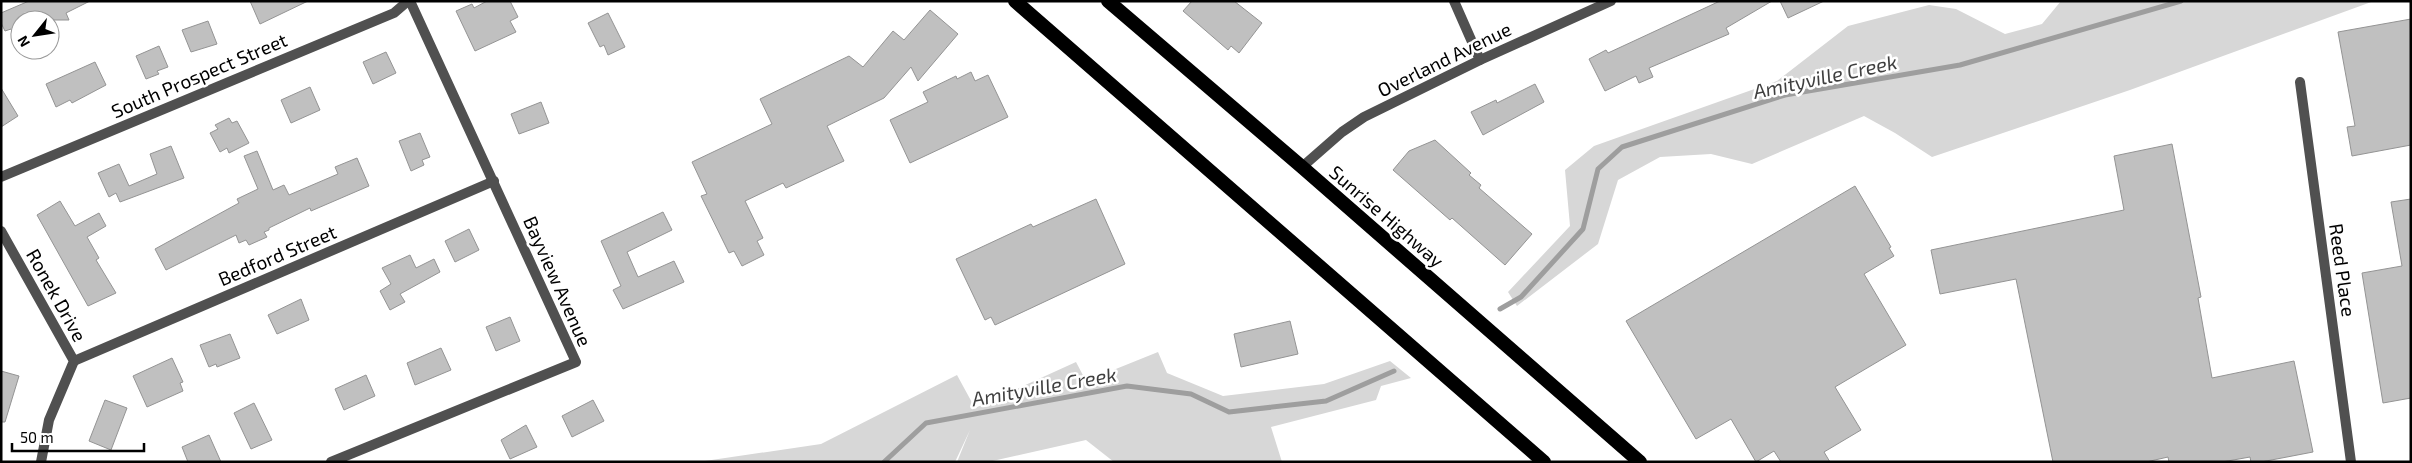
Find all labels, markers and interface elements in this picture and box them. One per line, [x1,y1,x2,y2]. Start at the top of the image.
north arrow [10,10,60,60]
street label: Overland Avenue [1373,17,1515,101]
street label: South Prospect Street [108,28,290,122]
text: N [13,33,33,50]
water label: Amityville Creek [1750,49,1899,104]
street label: Sunrise Highway [1325,160,1449,272]
street label: Bayview Avenue [519,212,597,350]
street label: Bedford Street [214,220,340,290]
street label: Reed Place [2325,222,2361,318]
street label: Ronek Drive [22,245,92,345]
water label: Amityville Creek [969,361,1118,412]
scale bar [12,420,145,452]
text: 50 m [20,428,54,446]

